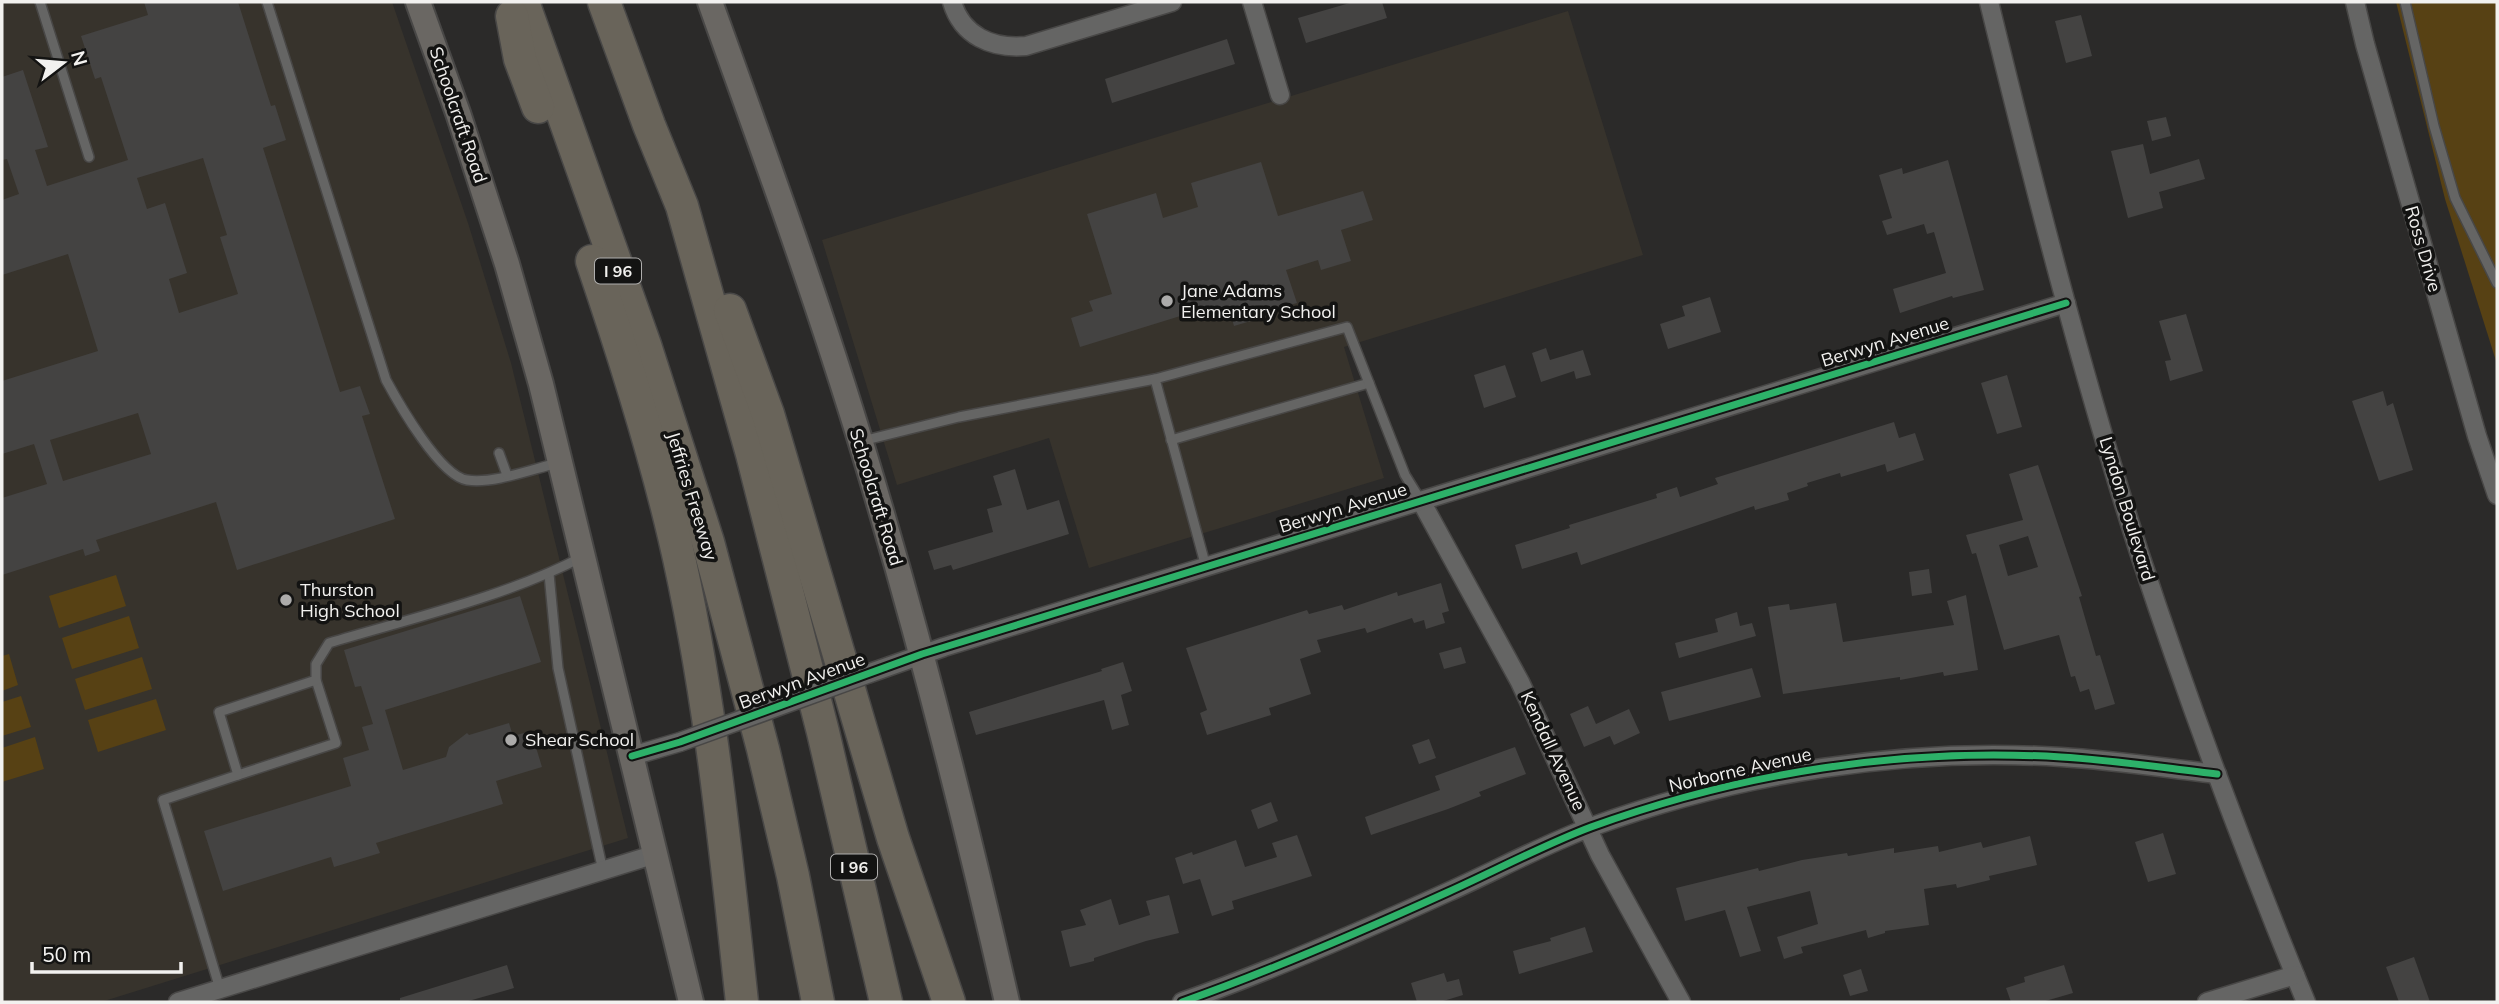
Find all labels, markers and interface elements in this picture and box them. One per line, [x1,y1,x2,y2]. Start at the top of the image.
north arrow [28,28,98,98]
street label: Schoolcraft Road [424,44,493,186]
text: N [66,48,93,69]
street label: Ross Drive [2400,203,2447,295]
road number: I 96 [595,258,641,284]
place label: Jane Adams Elementary School [1181,279,1336,323]
marker: Jane Adams Elementary School [1159,293,1175,309]
street label: Berwyn Avenue [1818,311,1952,372]
street label: Schoolcraft Road [845,425,908,568]
street label: Jeffries Freeway [662,429,723,563]
street label: Lyndon Boulevard [2095,434,2160,584]
street label: Berwyn Avenue [1276,477,1410,538]
place label: Thurston High School [300,578,400,622]
marker: Thurston High School [278,592,294,608]
street label: Berwyn Avenue [736,647,868,714]
street label: Kendall Avenue [1516,687,1591,814]
place label: Shear School [525,728,634,751]
marker: Shear School [503,732,519,748]
street label: Norborne Avenue [1666,742,1813,797]
road number: I 96 [831,854,877,880]
scale bar [32,930,180,974]
text: 50 m [42,941,91,967]

